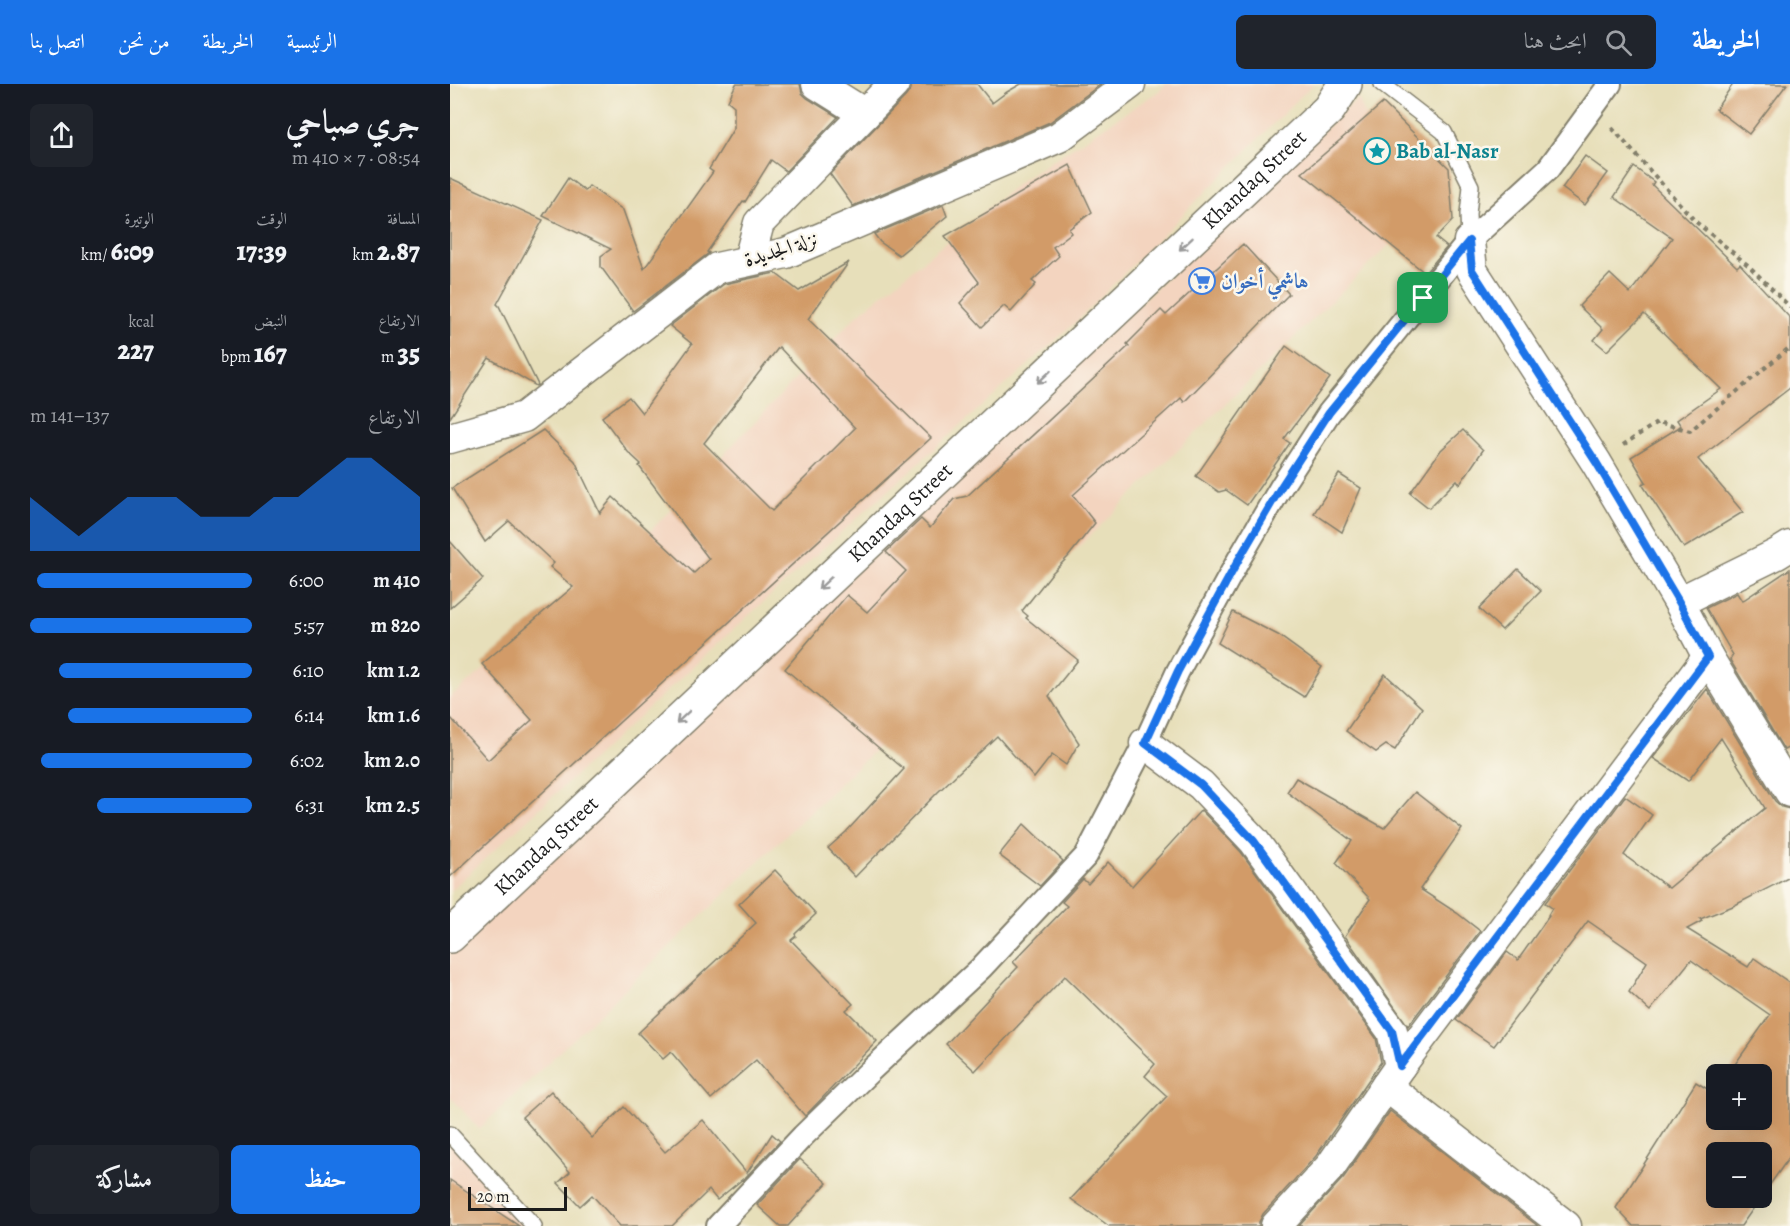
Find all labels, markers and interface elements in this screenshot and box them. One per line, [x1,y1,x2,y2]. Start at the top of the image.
search box [1236,15,1656,69]
text: الخريطة [1692,21,1760,59]
text: ابحث هنا [1524,26,1587,56]
icon: search [1602,26,1635,59]
text: اتصل بنا [30,27,85,55]
text: من نحن [118,27,170,55]
text: الخريطة [203,27,254,55]
text: الرئيسية [287,27,337,55]
text: جري صباحي [286,99,420,144]
button: share [30,104,93,167]
street label: Khandaq Street [1196,124,1312,235]
place icon: Bab al-Nasr [1362,136,1392,166]
place label: Bab al-Nasr [1396,137,1499,165]
text: 08:54 · 7 × 410 m [292,144,420,171]
text: الوتيرة [124,208,154,230]
text: الوقت [256,208,287,230]
text: المسافة [387,208,420,230]
street label: نزلة الجديدة [740,224,822,274]
text: 6:09 [111,234,154,269]
text: 17:39 [237,234,287,269]
text: 2.87 [377,234,420,269]
one-way arrow [1178,237,1193,251]
text: /km [81,244,111,266]
text: km [353,244,377,266]
supermarket icon: هاشمي أخوان [1187,266,1217,296]
place label: هاشمي أخوان [1221,267,1308,300]
pin [1397,272,1448,323]
icon: arrive [1406,281,1439,314]
text: النبض [254,310,287,332]
text: الارتفاع [378,310,420,332]
text: kcal [128,311,154,333]
text: 227 [117,333,154,368]
text: 167 [254,336,287,371]
text: 35 [398,336,420,371]
text: bpm [221,346,254,368]
text: m [381,346,398,368]
one-way arrow [1036,370,1051,385]
text: 137–141 m [30,402,109,429]
text: الارتفاع [368,404,420,431]
street label: Khandaq Street [842,457,958,568]
text: 6:00 [289,567,324,594]
text: 410 m [373,567,420,594]
one-way arrow [818,576,833,590]
text: 5:57 [294,612,324,639]
text: 820 m [370,612,420,639]
text: 6:10 [293,657,324,684]
text: 1.2 km [367,657,420,684]
text: 6:14 [294,702,324,729]
text: 1.6 km [367,702,420,729]
one-way arrow [676,709,691,724]
text: 6:02 [290,747,324,774]
text: 2.0 km [364,747,420,774]
street label: Khandaq Street [488,790,604,901]
text: 6:31 [295,792,324,819]
text: 2.5 km [366,792,420,819]
map controls [1706,1064,1772,1208]
button: + [1706,1064,1772,1130]
button: − [1706,1142,1772,1208]
button: مشاركة [30,1145,219,1214]
button: حفظ [231,1145,420,1214]
scale bar [468,1184,567,1212]
text: 20 m [477,1186,510,1208]

